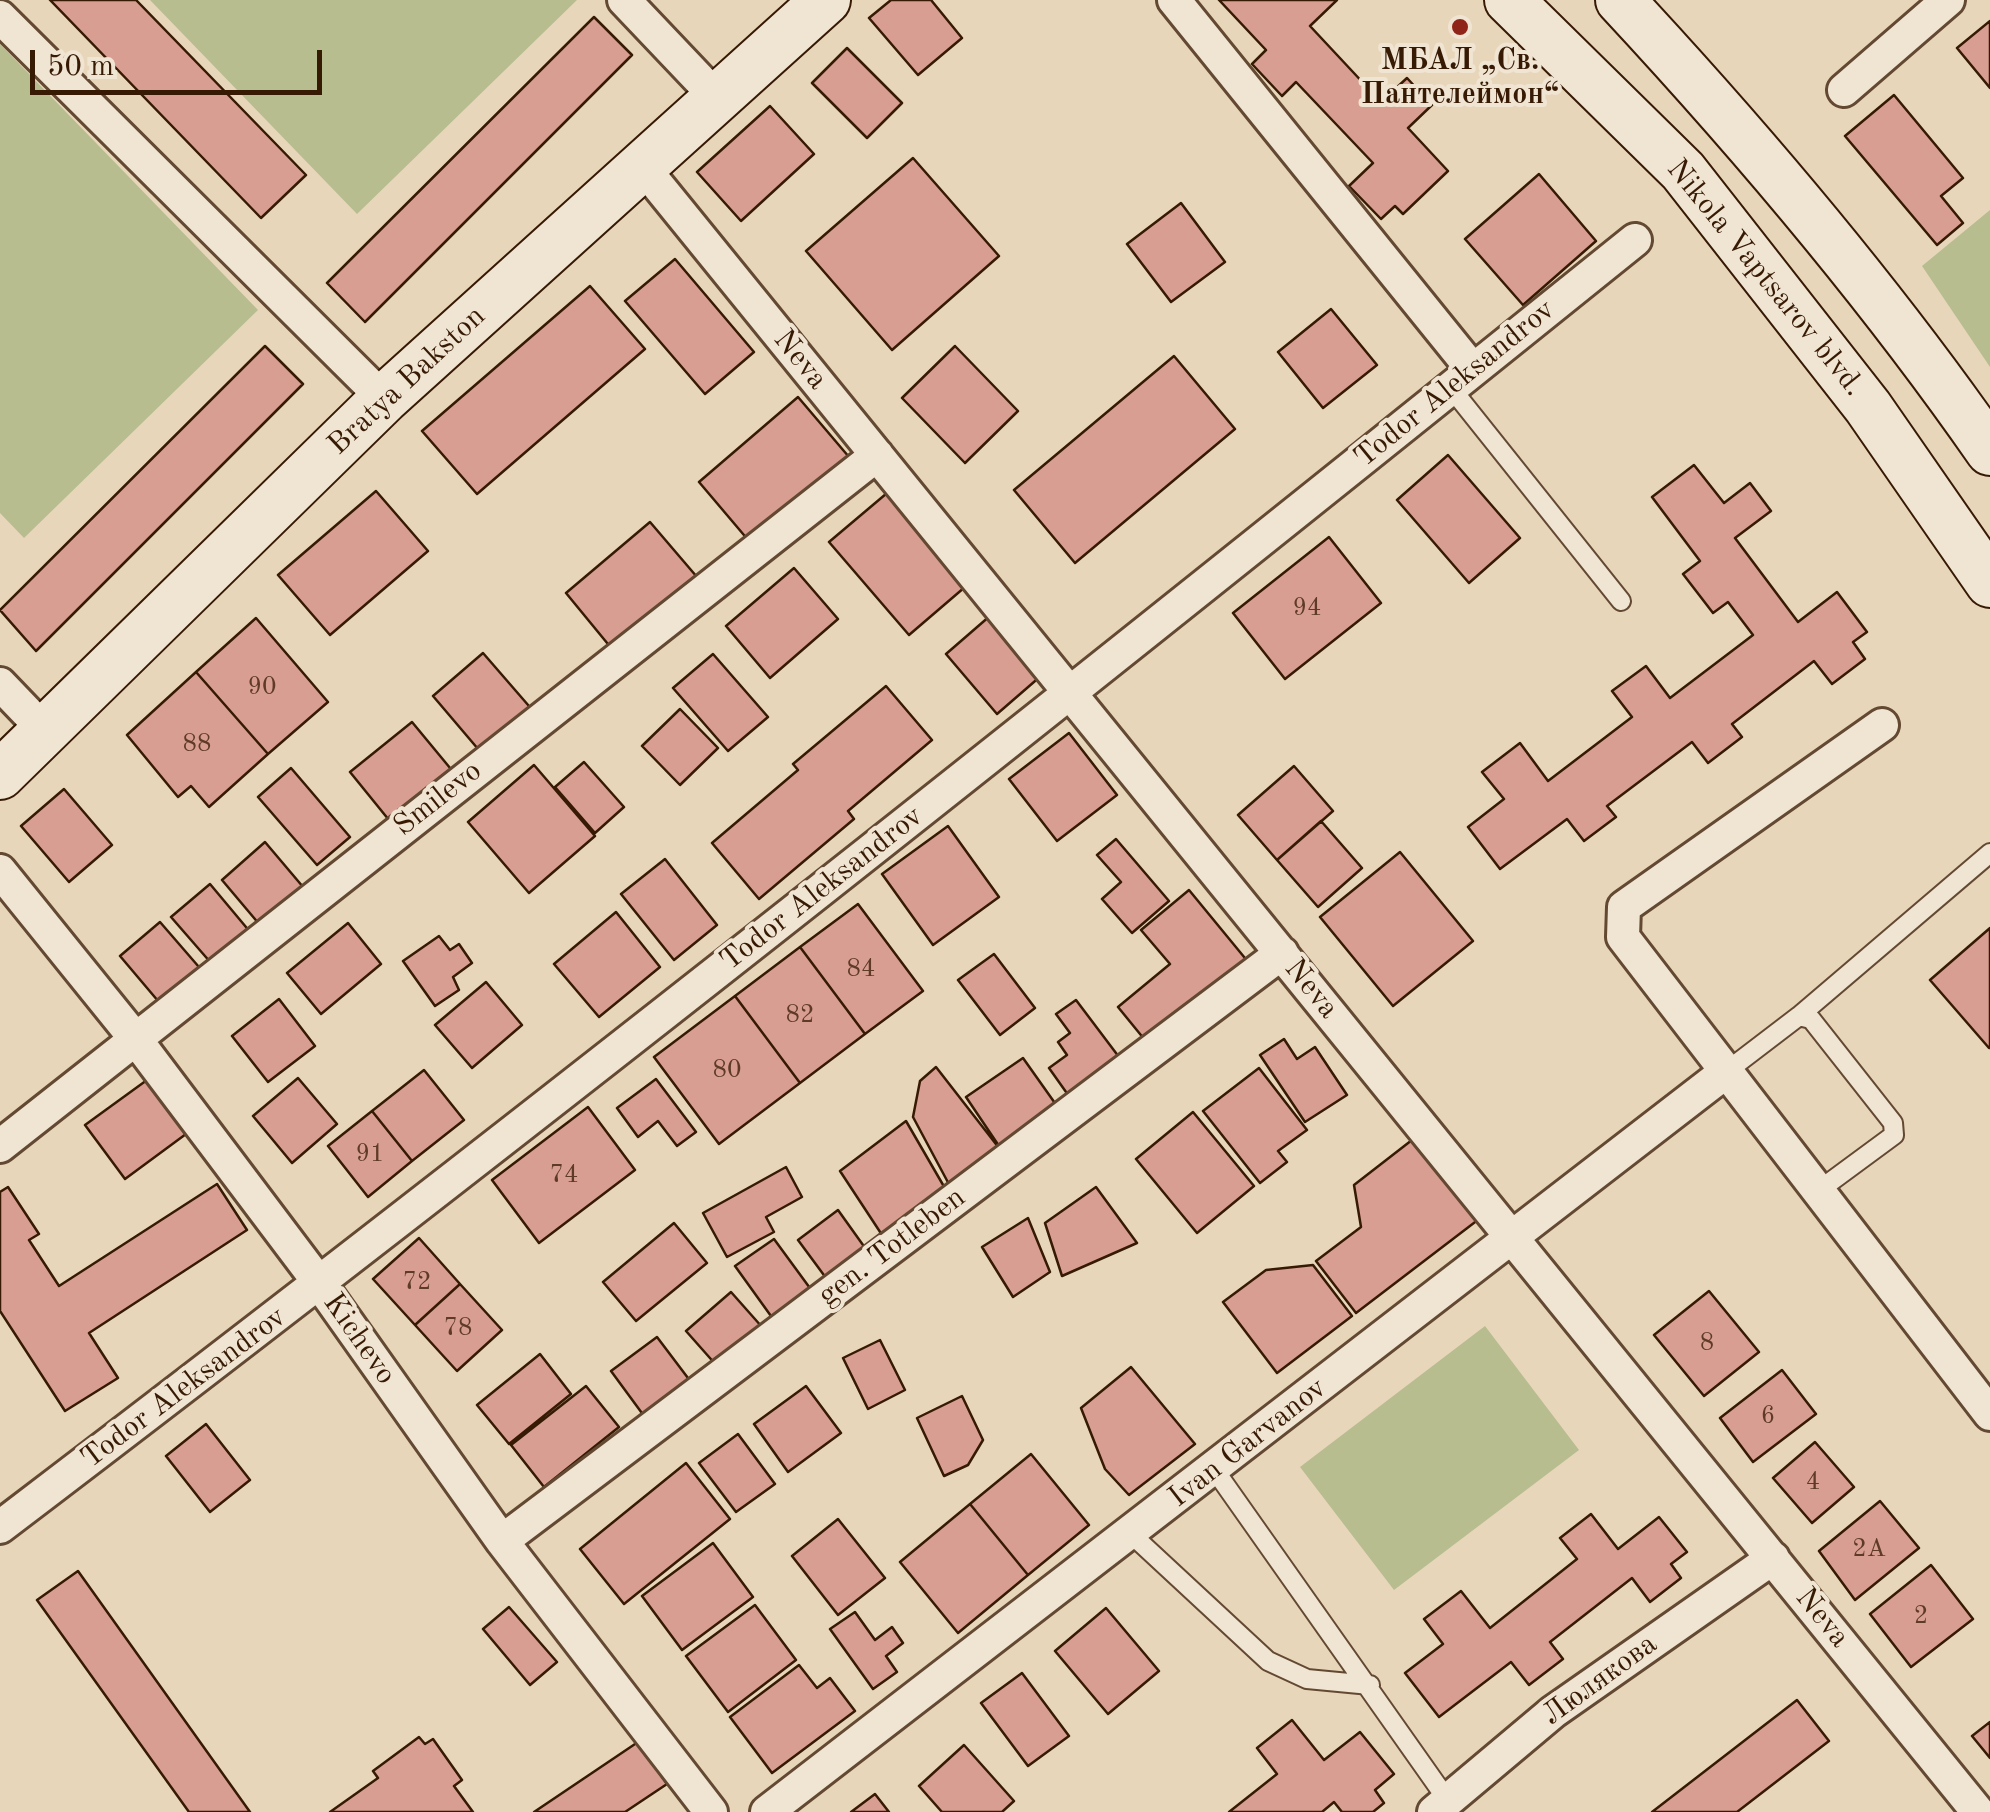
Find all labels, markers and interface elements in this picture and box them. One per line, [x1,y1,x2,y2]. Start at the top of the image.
marker: МБАЛ „Св. Пантелеймон“ [1449,16,1471,38]
scale bar [35,30,328,92]
place label: МБАЛ „Св. Пантелеймон“ [1361,43,1559,114]
text: 50 m [47,52,114,82]
street label: Nikola Vaptsarov blvd. [1658,152,1872,404]
street label: Todor Aleksandrov [1348,292,1562,476]
street label: Bratya Bakston [321,299,493,463]
street label: Neva [765,323,835,397]
house number: 94 [1293,593,1321,623]
house number: 90 [248,672,276,702]
house number: 88 [183,729,211,759]
street label: Smilevo [387,753,489,845]
street label: Todor Aleksandrov [713,799,931,979]
street label: Neva [1276,952,1346,1026]
house number: 84 [847,954,875,984]
house number: 82 [786,1000,814,1030]
house number: 80 [713,1055,741,1085]
house number: 91 [356,1139,384,1169]
house number: 74 [550,1160,578,1190]
street label: gen. Totleben [811,1180,973,1314]
house number: 72 [403,1267,431,1297]
street label: Kichevo [315,1286,403,1392]
street label: Todor Aleksandrov [74,1299,294,1477]
house number: 78 [444,1313,472,1343]
house number: 8 [1700,1328,1714,1358]
street label: Ivan Garvanov [1162,1370,1334,1516]
house number: 6 [1761,1401,1775,1431]
house number: 4 [1806,1467,1820,1497]
house number: 2А [1852,1534,1886,1564]
street label: Neva [1787,1581,1857,1655]
house number: 2 [1914,1601,1928,1631]
street label: Люлякова [1536,1626,1664,1734]

